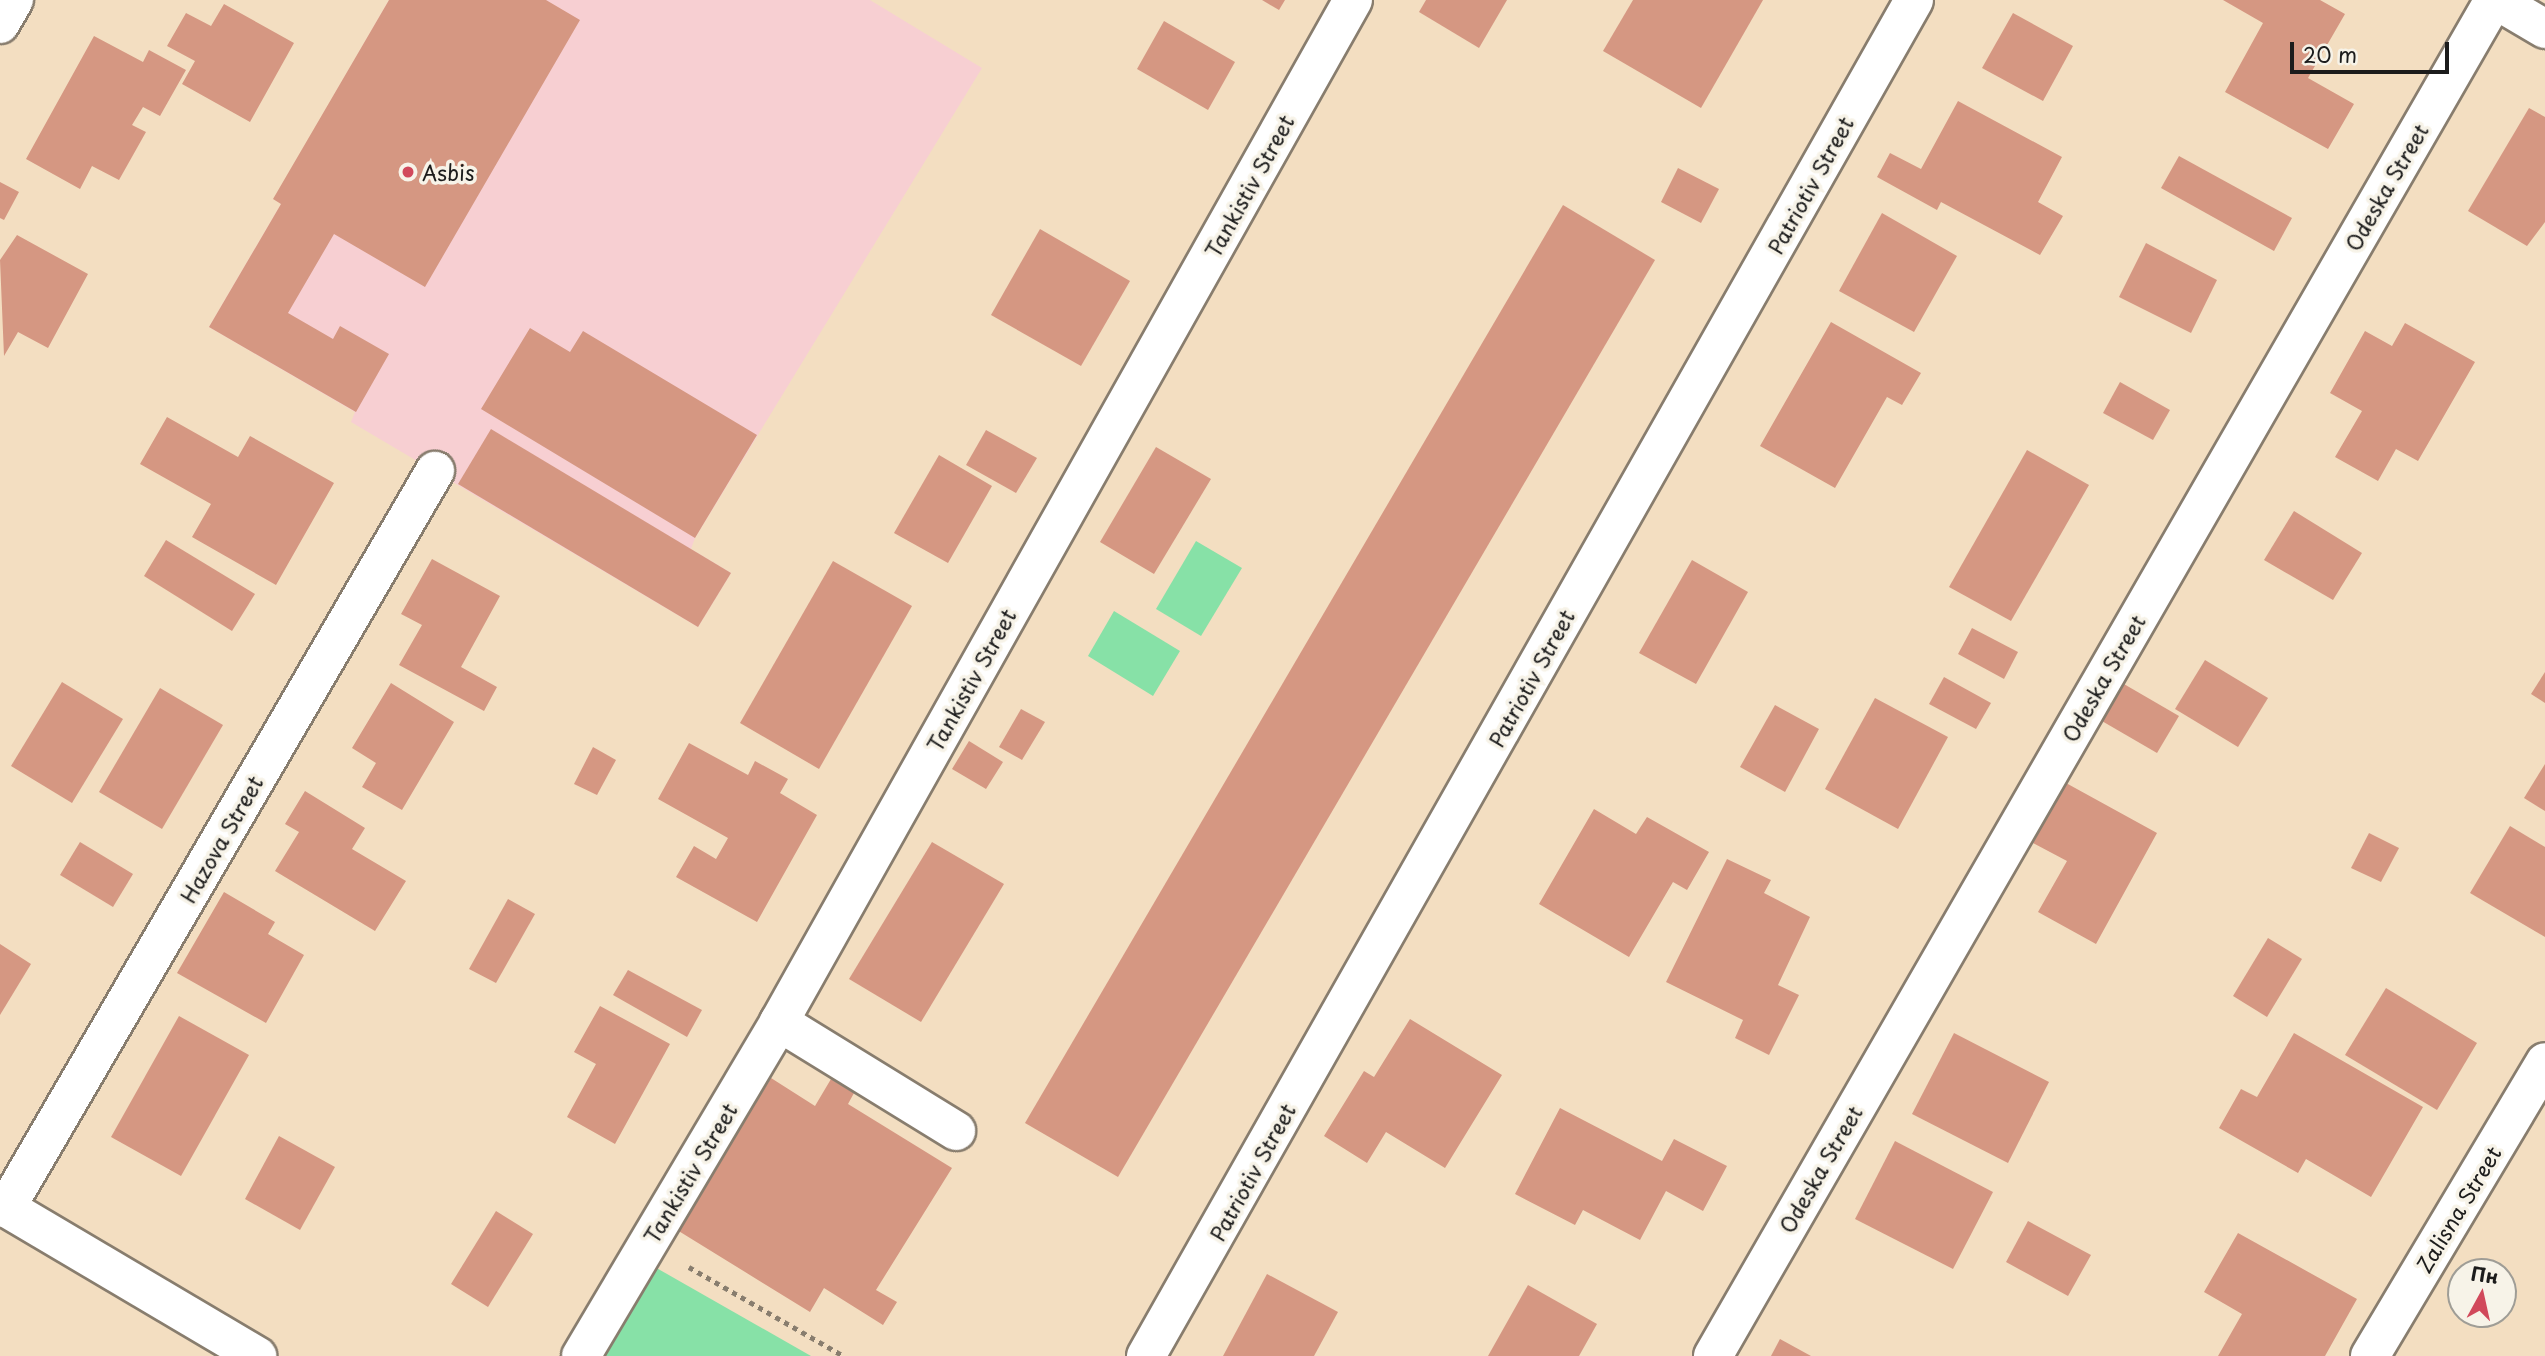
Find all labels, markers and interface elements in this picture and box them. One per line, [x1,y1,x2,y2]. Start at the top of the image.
scale bar [2293,28,2452,72]
text: 20 m [2303,38,2357,70]
street label: Tankistiv Street [1199,110,1299,262]
street label: Patriotiv Street [1762,112,1858,258]
street label: Odeska Street [2339,118,2433,256]
place label: Asbis [422,159,474,185]
marker: Asbis [400,164,416,180]
street label: Tankistiv Street [921,604,1021,756]
street label: Patriotiv Street [1483,605,1579,751]
street label: Odeska Street [2056,609,2150,747]
street label: Hazova Street [174,771,268,907]
street label: Tankistiv Street [638,1098,742,1248]
street label: Patriotiv Street [1204,1099,1300,1245]
street label: Odeska Street [1773,1100,1867,1238]
street label: Zalisna Street [2410,1141,2506,1277]
north arrow [2447,1258,2517,1328]
text: Пн [2469,1258,2500,1290]

